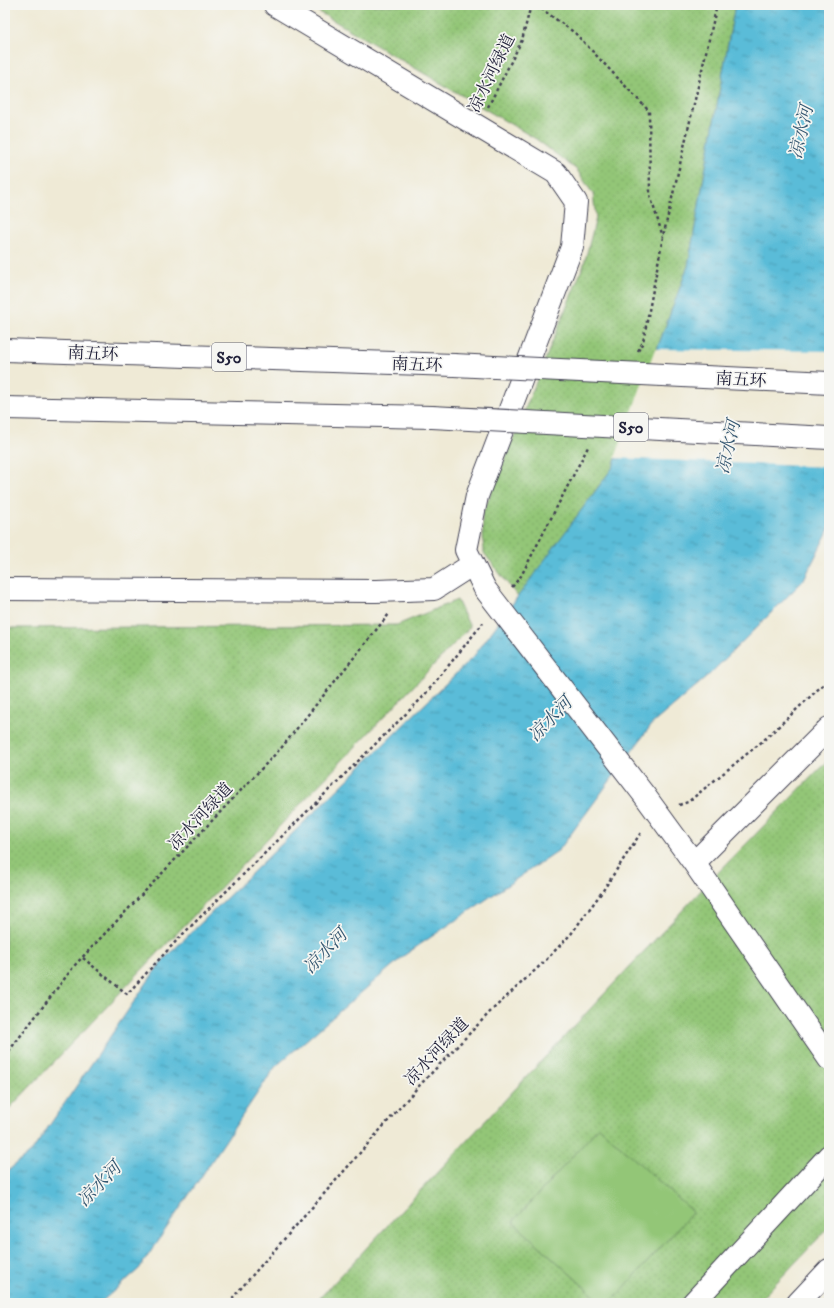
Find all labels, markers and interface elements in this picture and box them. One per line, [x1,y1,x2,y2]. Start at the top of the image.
street label: 凉水河绿道 [463,30,520,116]
water label: 凉水河 [785,101,819,161]
street label: 南五环 [67,342,119,366]
road number: S50 [212,343,246,371]
street label: 南五环 [391,353,443,377]
street label: 南五环 [715,368,767,392]
road number: S50 [614,413,648,441]
water label: 凉水河 [712,416,746,476]
water label: 凉水河 [524,690,579,747]
street label: 凉水河绿道 [164,778,238,855]
water label: 凉水河 [299,922,354,979]
street label: 凉水河绿道 [400,1013,474,1090]
water label: 凉水河 [73,1155,128,1212]

